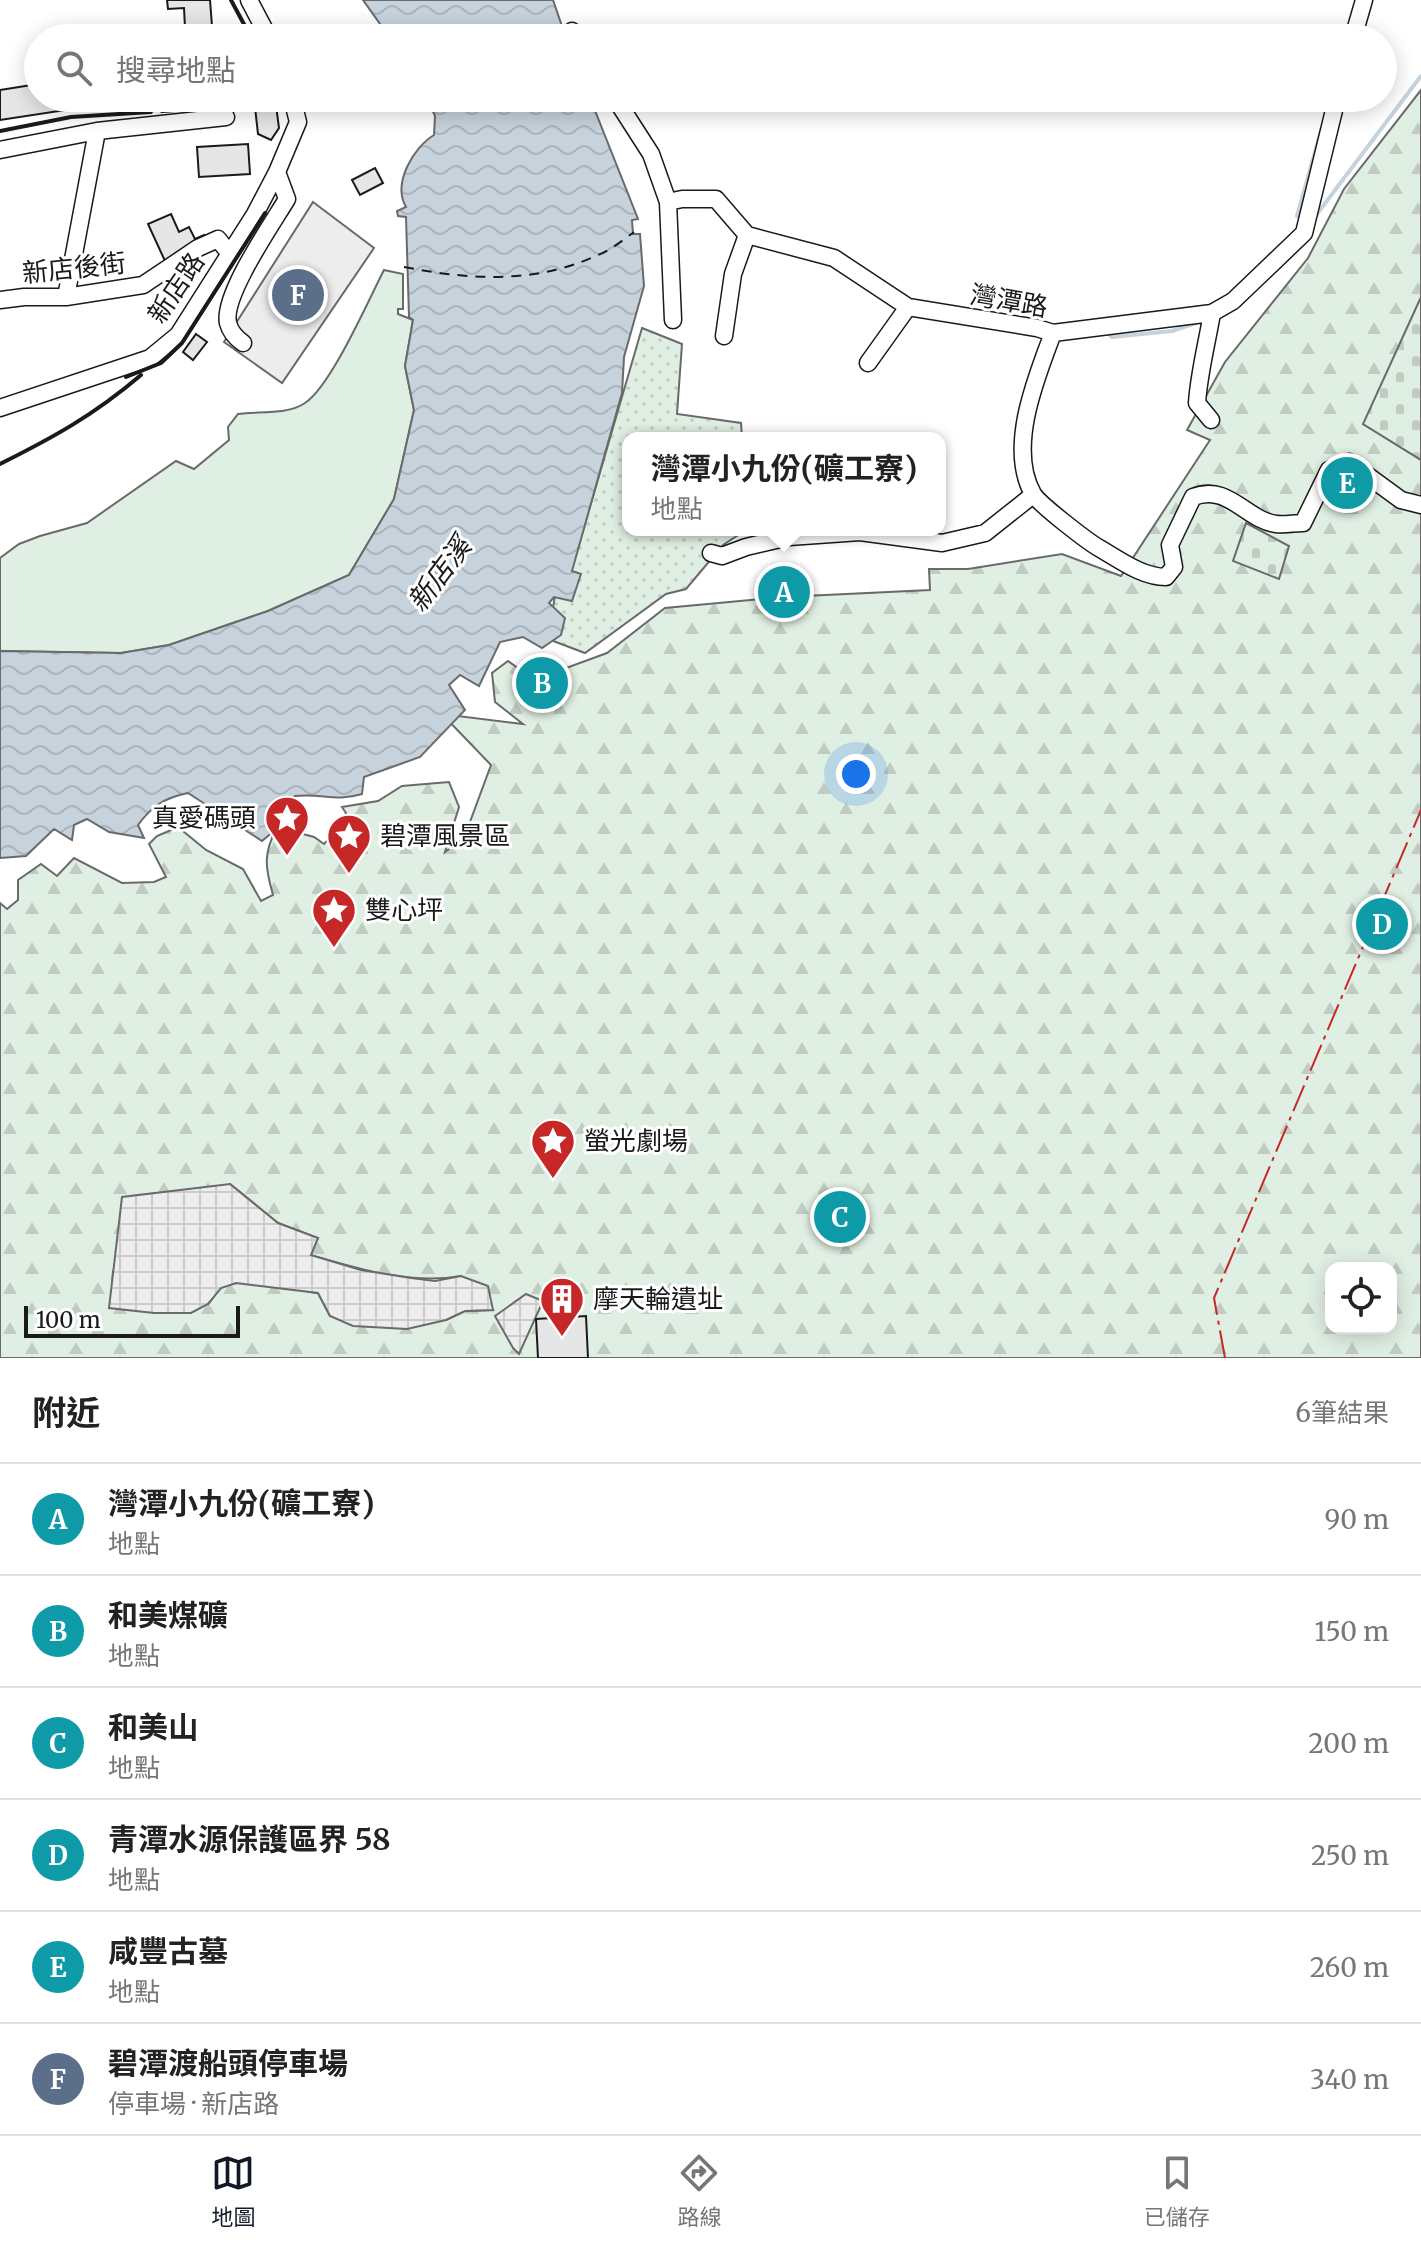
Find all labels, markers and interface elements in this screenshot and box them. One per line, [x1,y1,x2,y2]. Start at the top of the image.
search box [24,24,1397,112]
icon: search [52,46,96,90]
text: 搜尋地點 [116,51,236,89]
street label: 新店後街 [21,246,127,289]
street label: 新店路 [140,246,211,329]
pin: F [272,265,324,325]
street label: 灣潭路 [968,277,1050,324]
popup [622,432,946,536]
text: 灣潭小九份(礦工寮) [651,449,917,487]
pin: E [1321,453,1373,513]
text: 地點 [651,492,703,525]
water label: 新店溪 [399,526,481,618]
pin: A [758,562,810,622]
pin: B [516,653,568,713]
your location [836,754,876,794]
place icon: 真愛碼頭 [263,794,311,857]
place label: 真愛碼頭 [152,801,256,834]
place icon: 碧潭風景區 [325,812,373,875]
place label: 碧潭風景區 [380,819,510,852]
place icon: 雙心坪 [310,886,358,949]
place label: 雙心坪 [365,893,443,926]
pin: D [1356,894,1408,954]
place icon: 螢光劇場 [529,1117,577,1180]
place label: 螢光劇場 [584,1124,688,1157]
pin: C [814,1187,866,1247]
map controls [1325,1262,1397,1334]
button: locate [1325,1262,1397,1334]
building icon: 摩天輪遺址 [538,1275,586,1338]
place label: 摩天輪遺址 [593,1282,723,1315]
scale bar [24,1302,240,1338]
text: 100 m [36,1306,101,1334]
text: 附近 [32,1392,100,1434]
text: 6筆結果 [1295,1396,1389,1429]
text: 灣潭小九份(礦工寮) [108,1484,375,1522]
text: A [49,1503,67,1536]
text: 90 m [1325,1503,1389,1536]
text: 地點 [108,1527,160,1560]
text: 和美煤礦 [108,1596,228,1634]
text: B [49,1615,67,1648]
text: 150 m [1315,1615,1389,1648]
text: 地點 [108,1639,160,1672]
text: 和美山 [108,1708,198,1746]
text: C [49,1727,67,1760]
text: 200 m [1308,1727,1389,1760]
text: 地點 [108,1751,160,1784]
text: 青潭水源保護區界 58 [108,1820,391,1858]
text: D [48,1839,68,1872]
text: 250 m [1311,1839,1389,1872]
text: 地點 [108,1863,160,1896]
text: 咸豐古墓 [108,1932,228,1970]
text: E [50,1951,66,1984]
text: 260 m [1310,1951,1389,1984]
text: 地點 [108,1975,160,2008]
text: 碧潭渡船頭停車場 [108,2044,348,2082]
text: F [50,2063,66,2096]
text: 340 m [1310,2063,1389,2096]
text: 停車場 · 新店路 [108,2087,279,2120]
tab: 地圖 [211,2151,255,2231]
tab: 路線 [677,2151,722,2231]
tab: 已儲存 [1144,2151,1210,2231]

